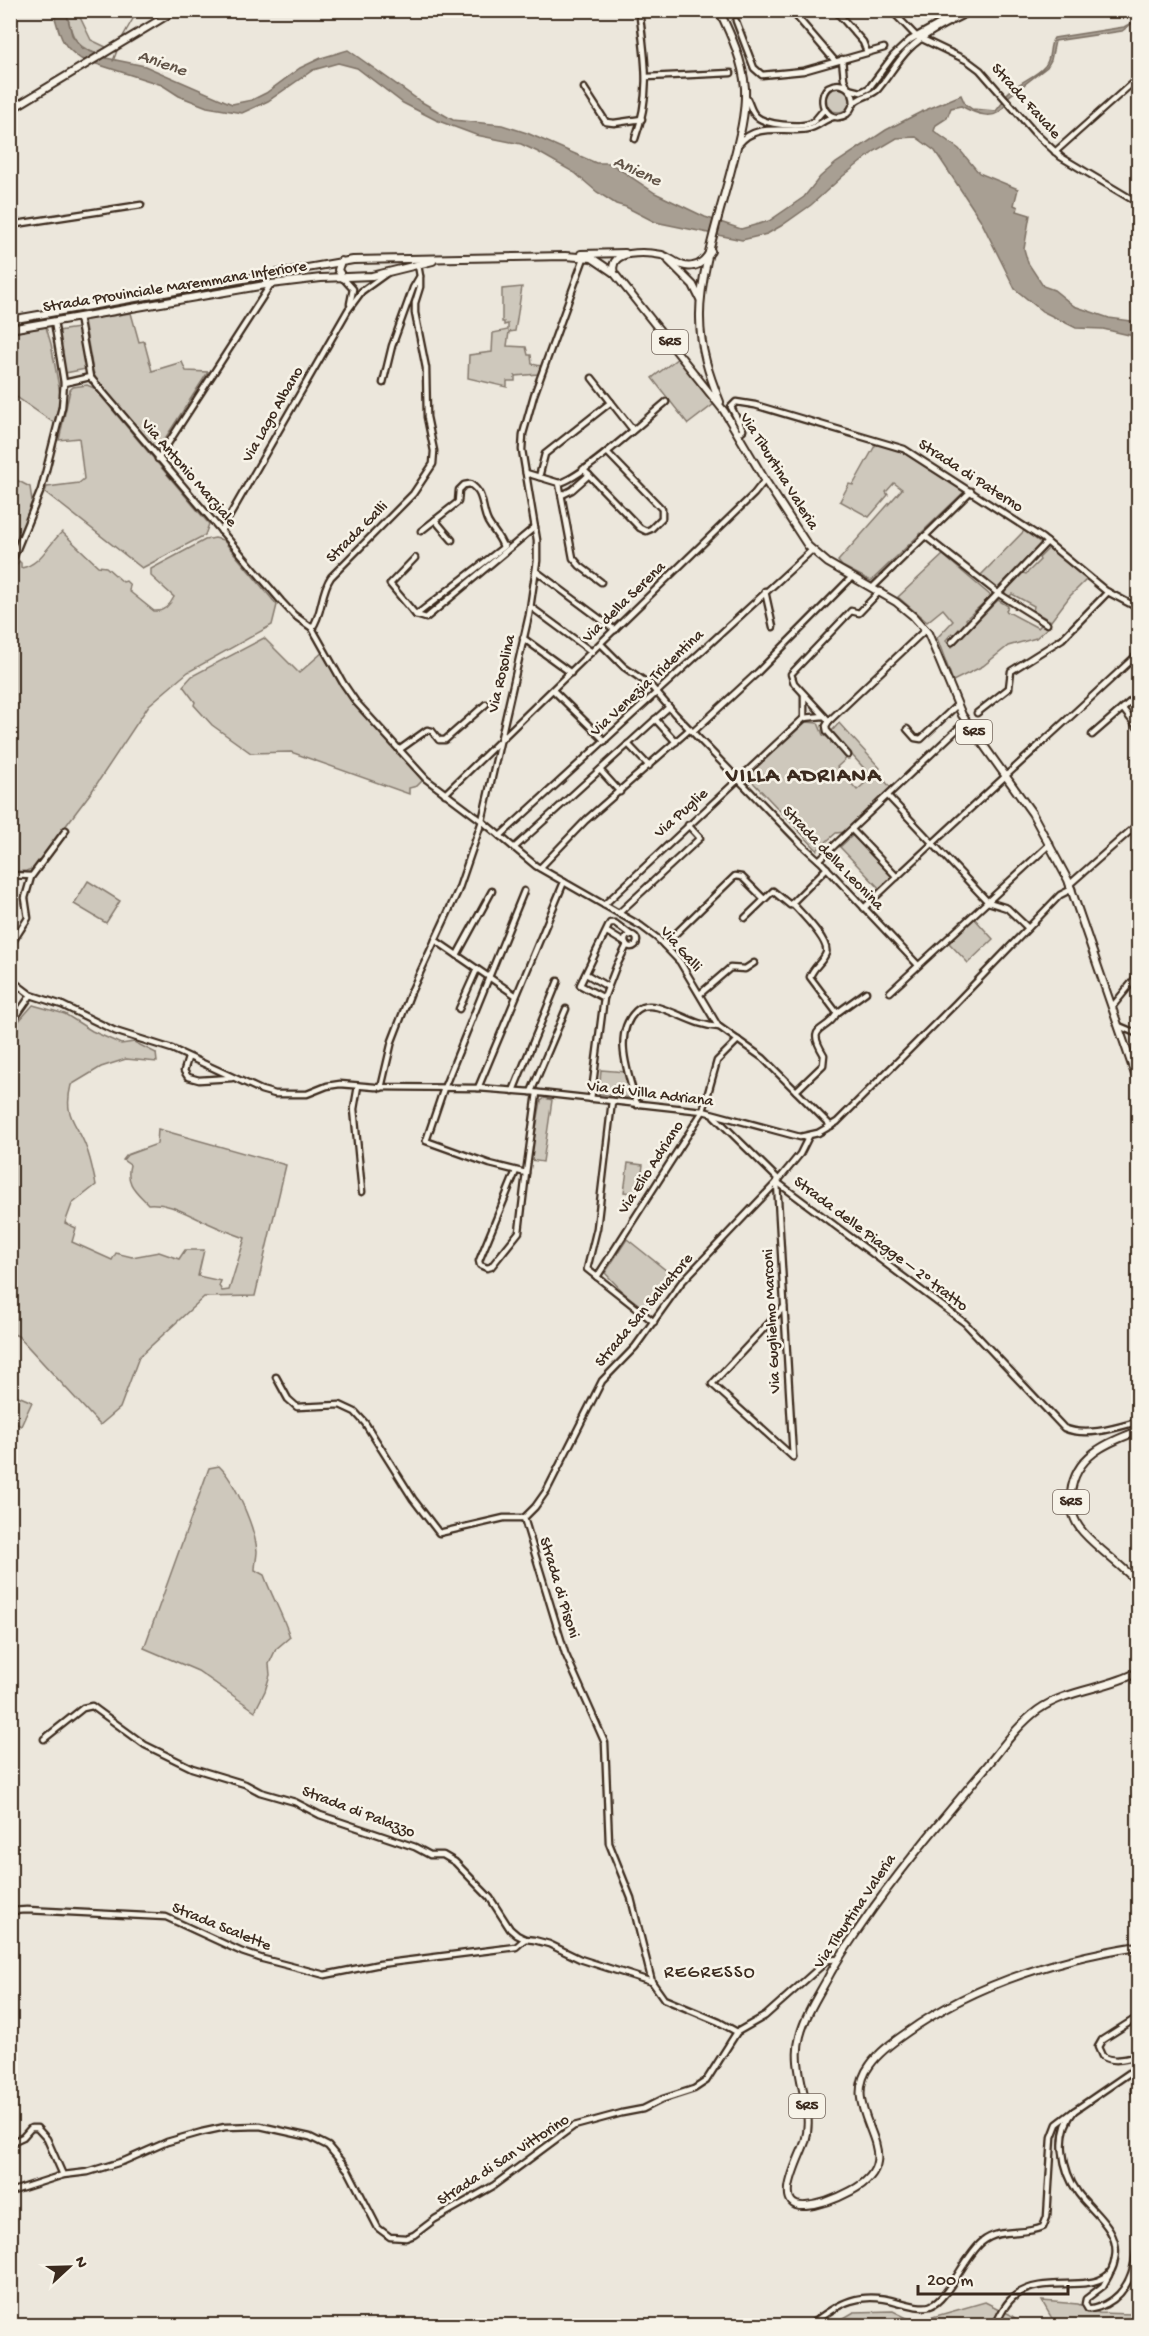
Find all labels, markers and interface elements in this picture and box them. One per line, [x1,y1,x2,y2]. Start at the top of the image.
water label: Aniene [135,46,190,82]
street label: Strada Favale [986,60,1064,144]
water label: Aniene [610,152,665,192]
street label: Strada Provinciale Maremmana Inferiore [42,258,309,318]
road number: SR5 [652,330,688,354]
street label: Via Lago Albano [238,364,309,467]
street label: Via Tiburtina Valeria [734,409,822,535]
street label: Via Antonio Marziale [135,415,241,532]
street label: Strada di Paterno [914,436,1026,518]
street label: Strada Galli [323,498,393,568]
street label: Via della Serena [579,558,671,648]
street label: Via Venezia Tridentina [587,626,710,742]
street label: Via Rosolina [485,632,521,716]
road number: SR5 [956,720,992,744]
district label: VILLA ADRIANA [725,764,882,790]
street label: Via Puglie [650,784,713,844]
street label: Strada della Leonina [777,803,887,916]
street label: Via Galli [654,922,705,977]
street label: Via di Villa Adriana [585,1078,715,1112]
street label: Via Elio Adriano [614,1118,689,1219]
street label: Strada delle Piagge – 2º tratto [789,1173,971,1317]
street label: Via Guglielmo Marconi [760,1248,786,1395]
street label: Strada San Salvatore [592,1250,699,1372]
road number: SR5 [1053,1490,1089,1514]
street label: Strada di Pisoni [534,1535,582,1641]
street label: Strada di Palazzo [299,1783,417,1843]
street label: Via Tiburtina Valeria [810,1850,902,1974]
street label: Strada Scalette [169,1899,274,1957]
district label: REGRESSO [664,1963,756,1984]
road number: SR5 [789,2094,825,2118]
street label: Strada di San Vittorino [434,2111,574,2211]
north arrow [39,2237,99,2297]
text: N [69,2254,91,2272]
scale bar [918,2258,1068,2296]
text: 200 m [927,2271,974,2292]

